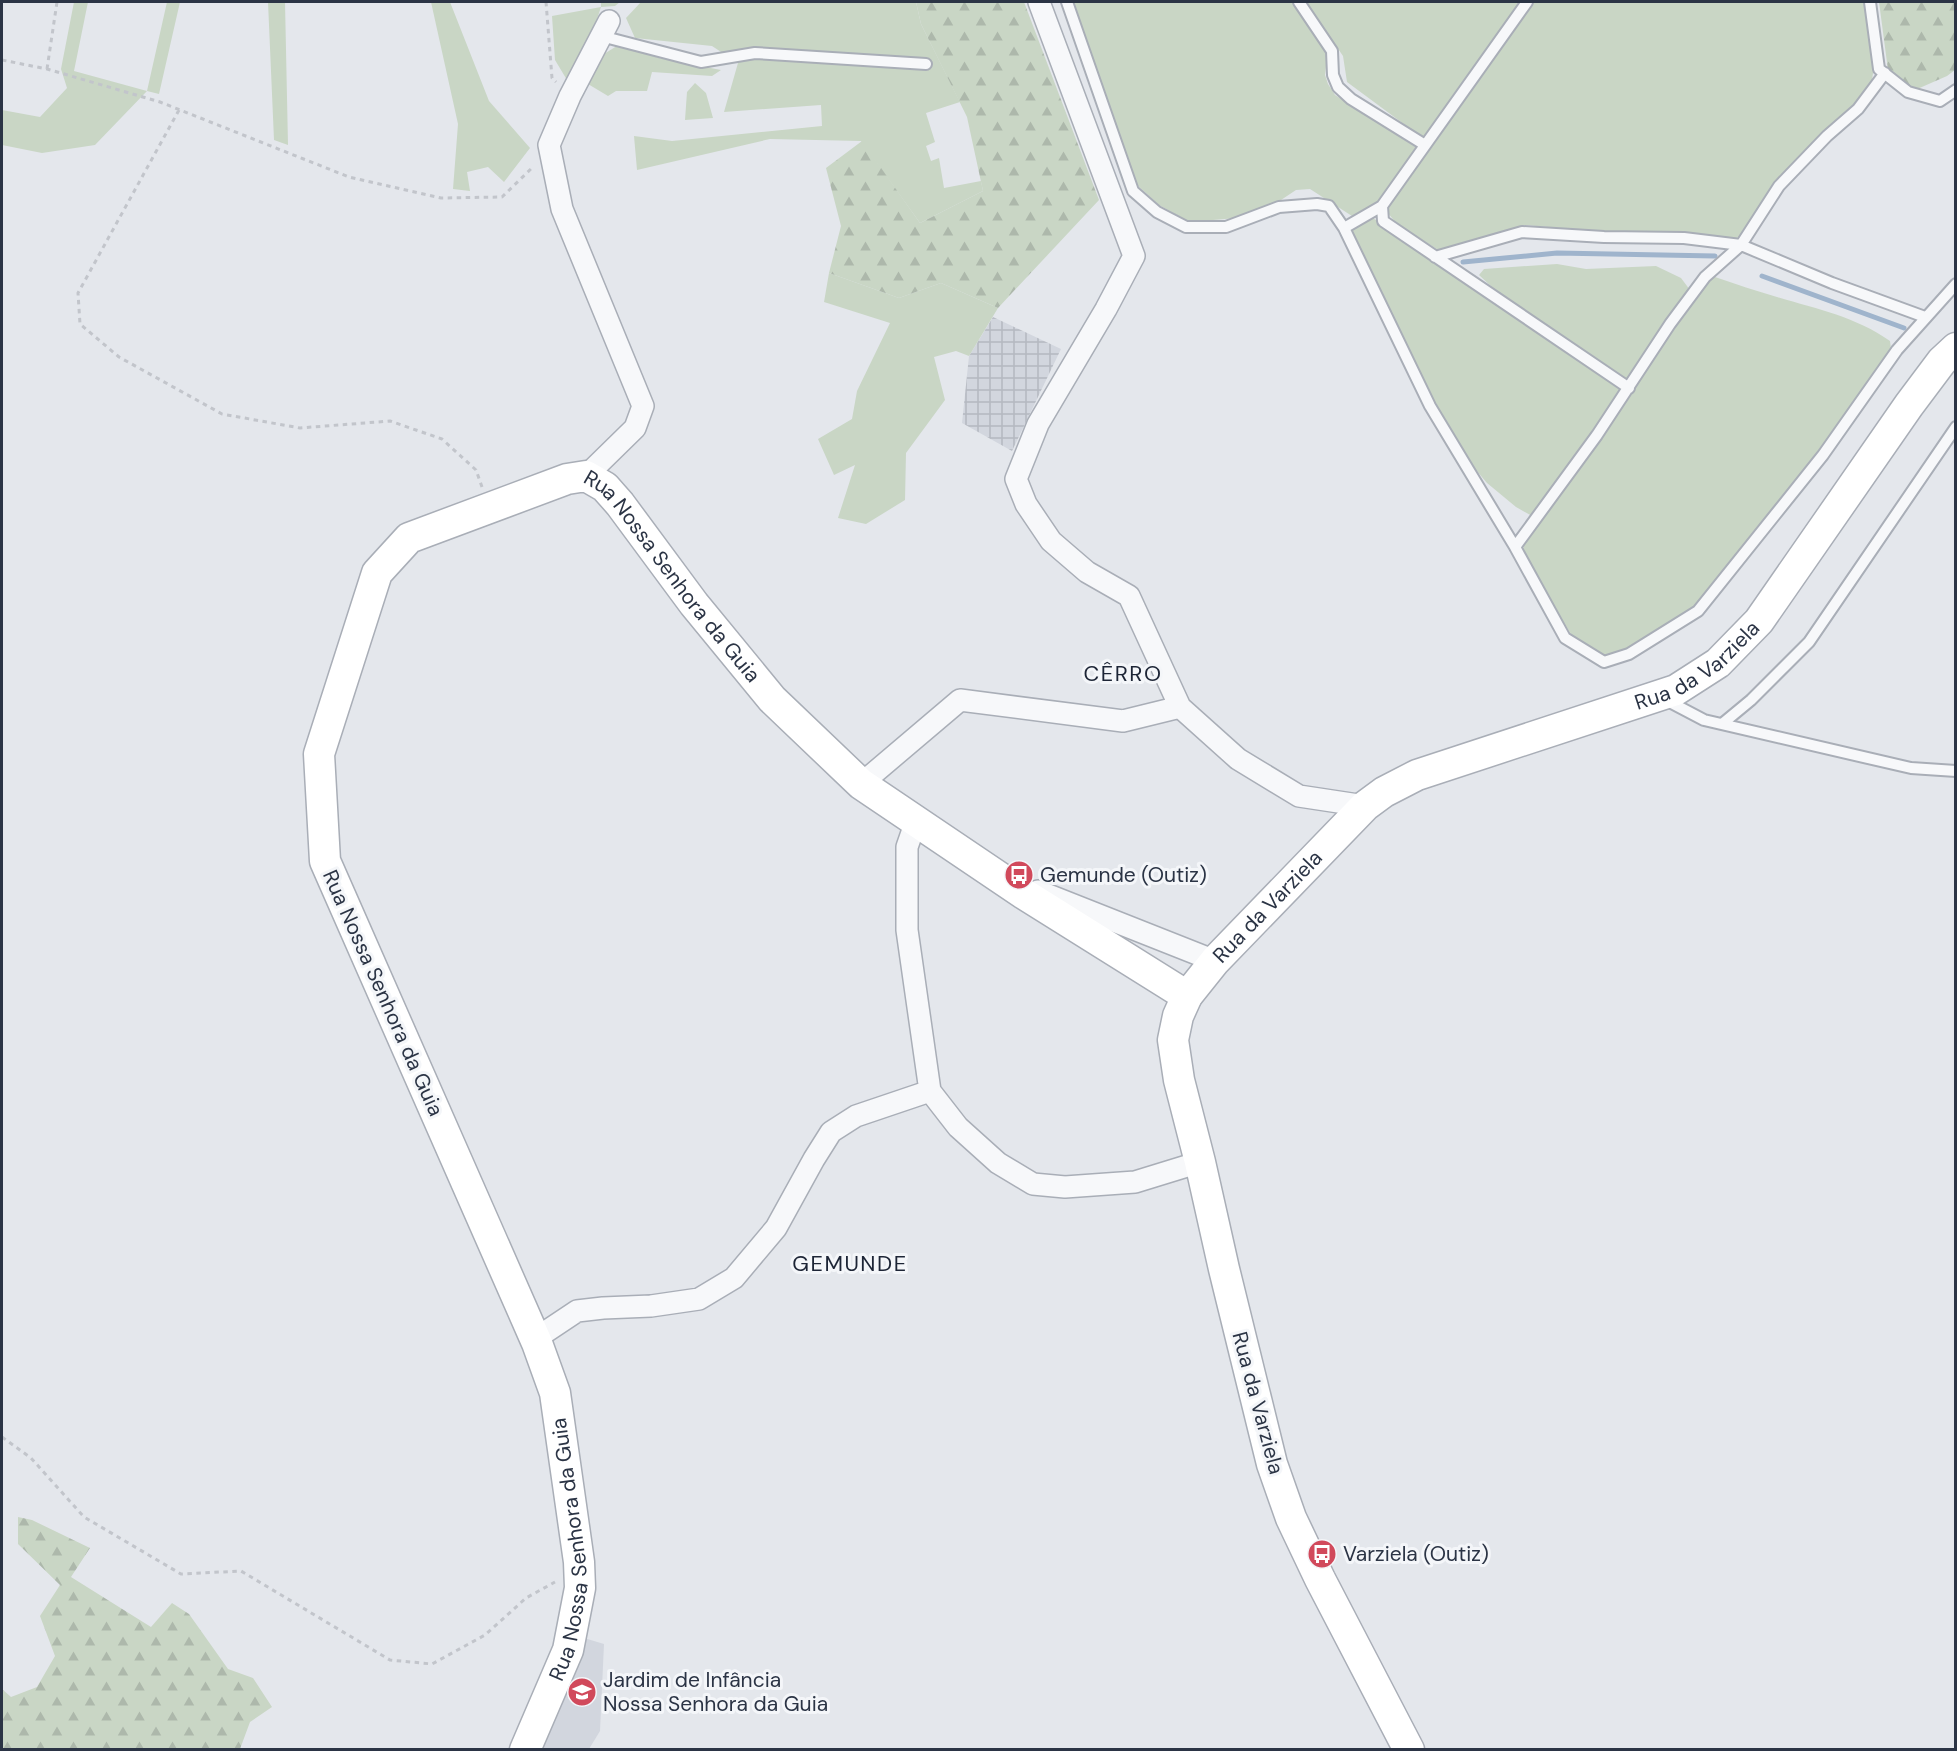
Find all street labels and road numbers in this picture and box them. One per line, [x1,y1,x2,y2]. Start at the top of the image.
street label: Rua Nossa Senhora da Guia [579,464,767,688]
street label: Rua da Varziela [1631,615,1766,717]
street label: Rua da Varziela [1207,844,1329,969]
street label: Rua Nossa Senhora da Guia [316,866,450,1120]
street label: Rua da Varziela [1226,1329,1290,1477]
street label: Rua Nossa Senhora da Guia [542,1416,595,1685]

